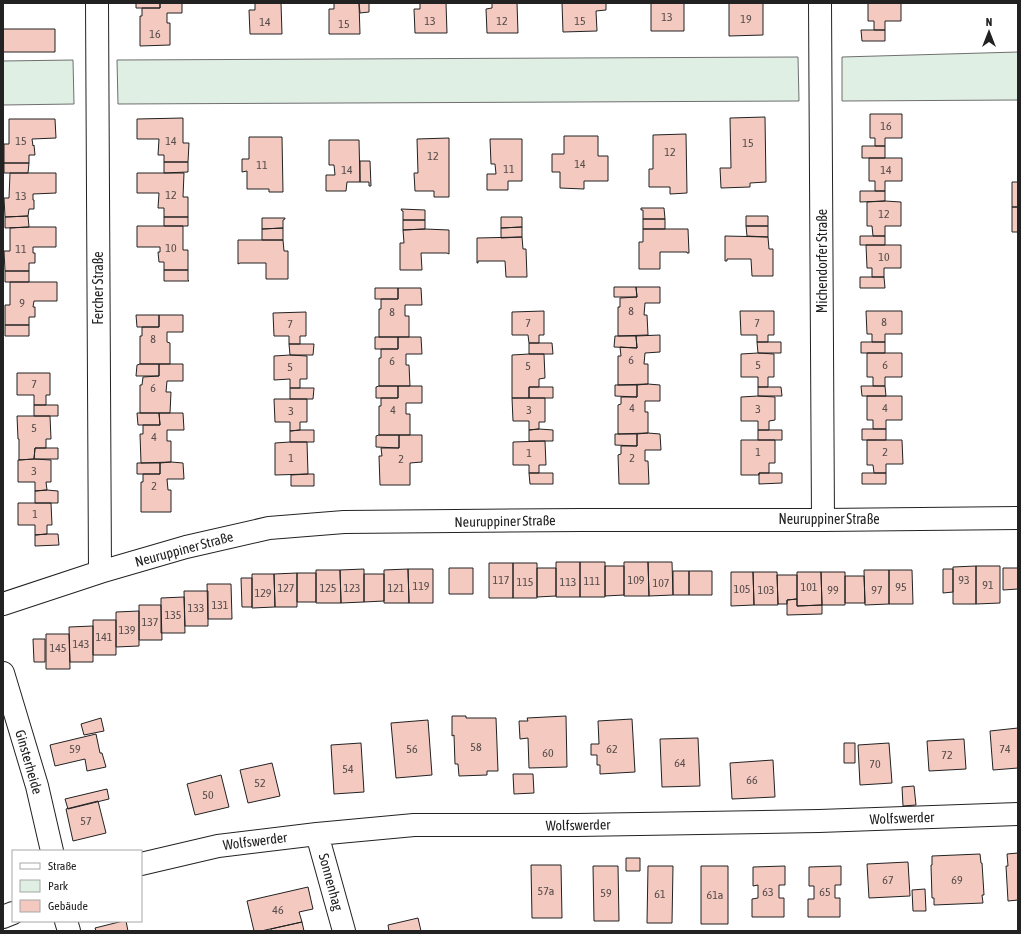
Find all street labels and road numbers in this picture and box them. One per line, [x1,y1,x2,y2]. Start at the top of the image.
street label: Michendorfer Straße [814,209,830,313]
street label: Fercher Straße [90,251,106,325]
street label: Neuruppiner Straße [778,511,880,527]
street label: Neuruppiner Straße [454,512,556,530]
street label: Neuruppiner Straße [133,528,235,570]
street label: Ginsterheide [12,728,46,796]
street label: Wolfswerder [869,809,935,827]
street label: Wolfswerder [546,816,611,834]
street label: Wolfswerder [222,829,289,853]
street label: Sonnenhag [316,852,346,912]

